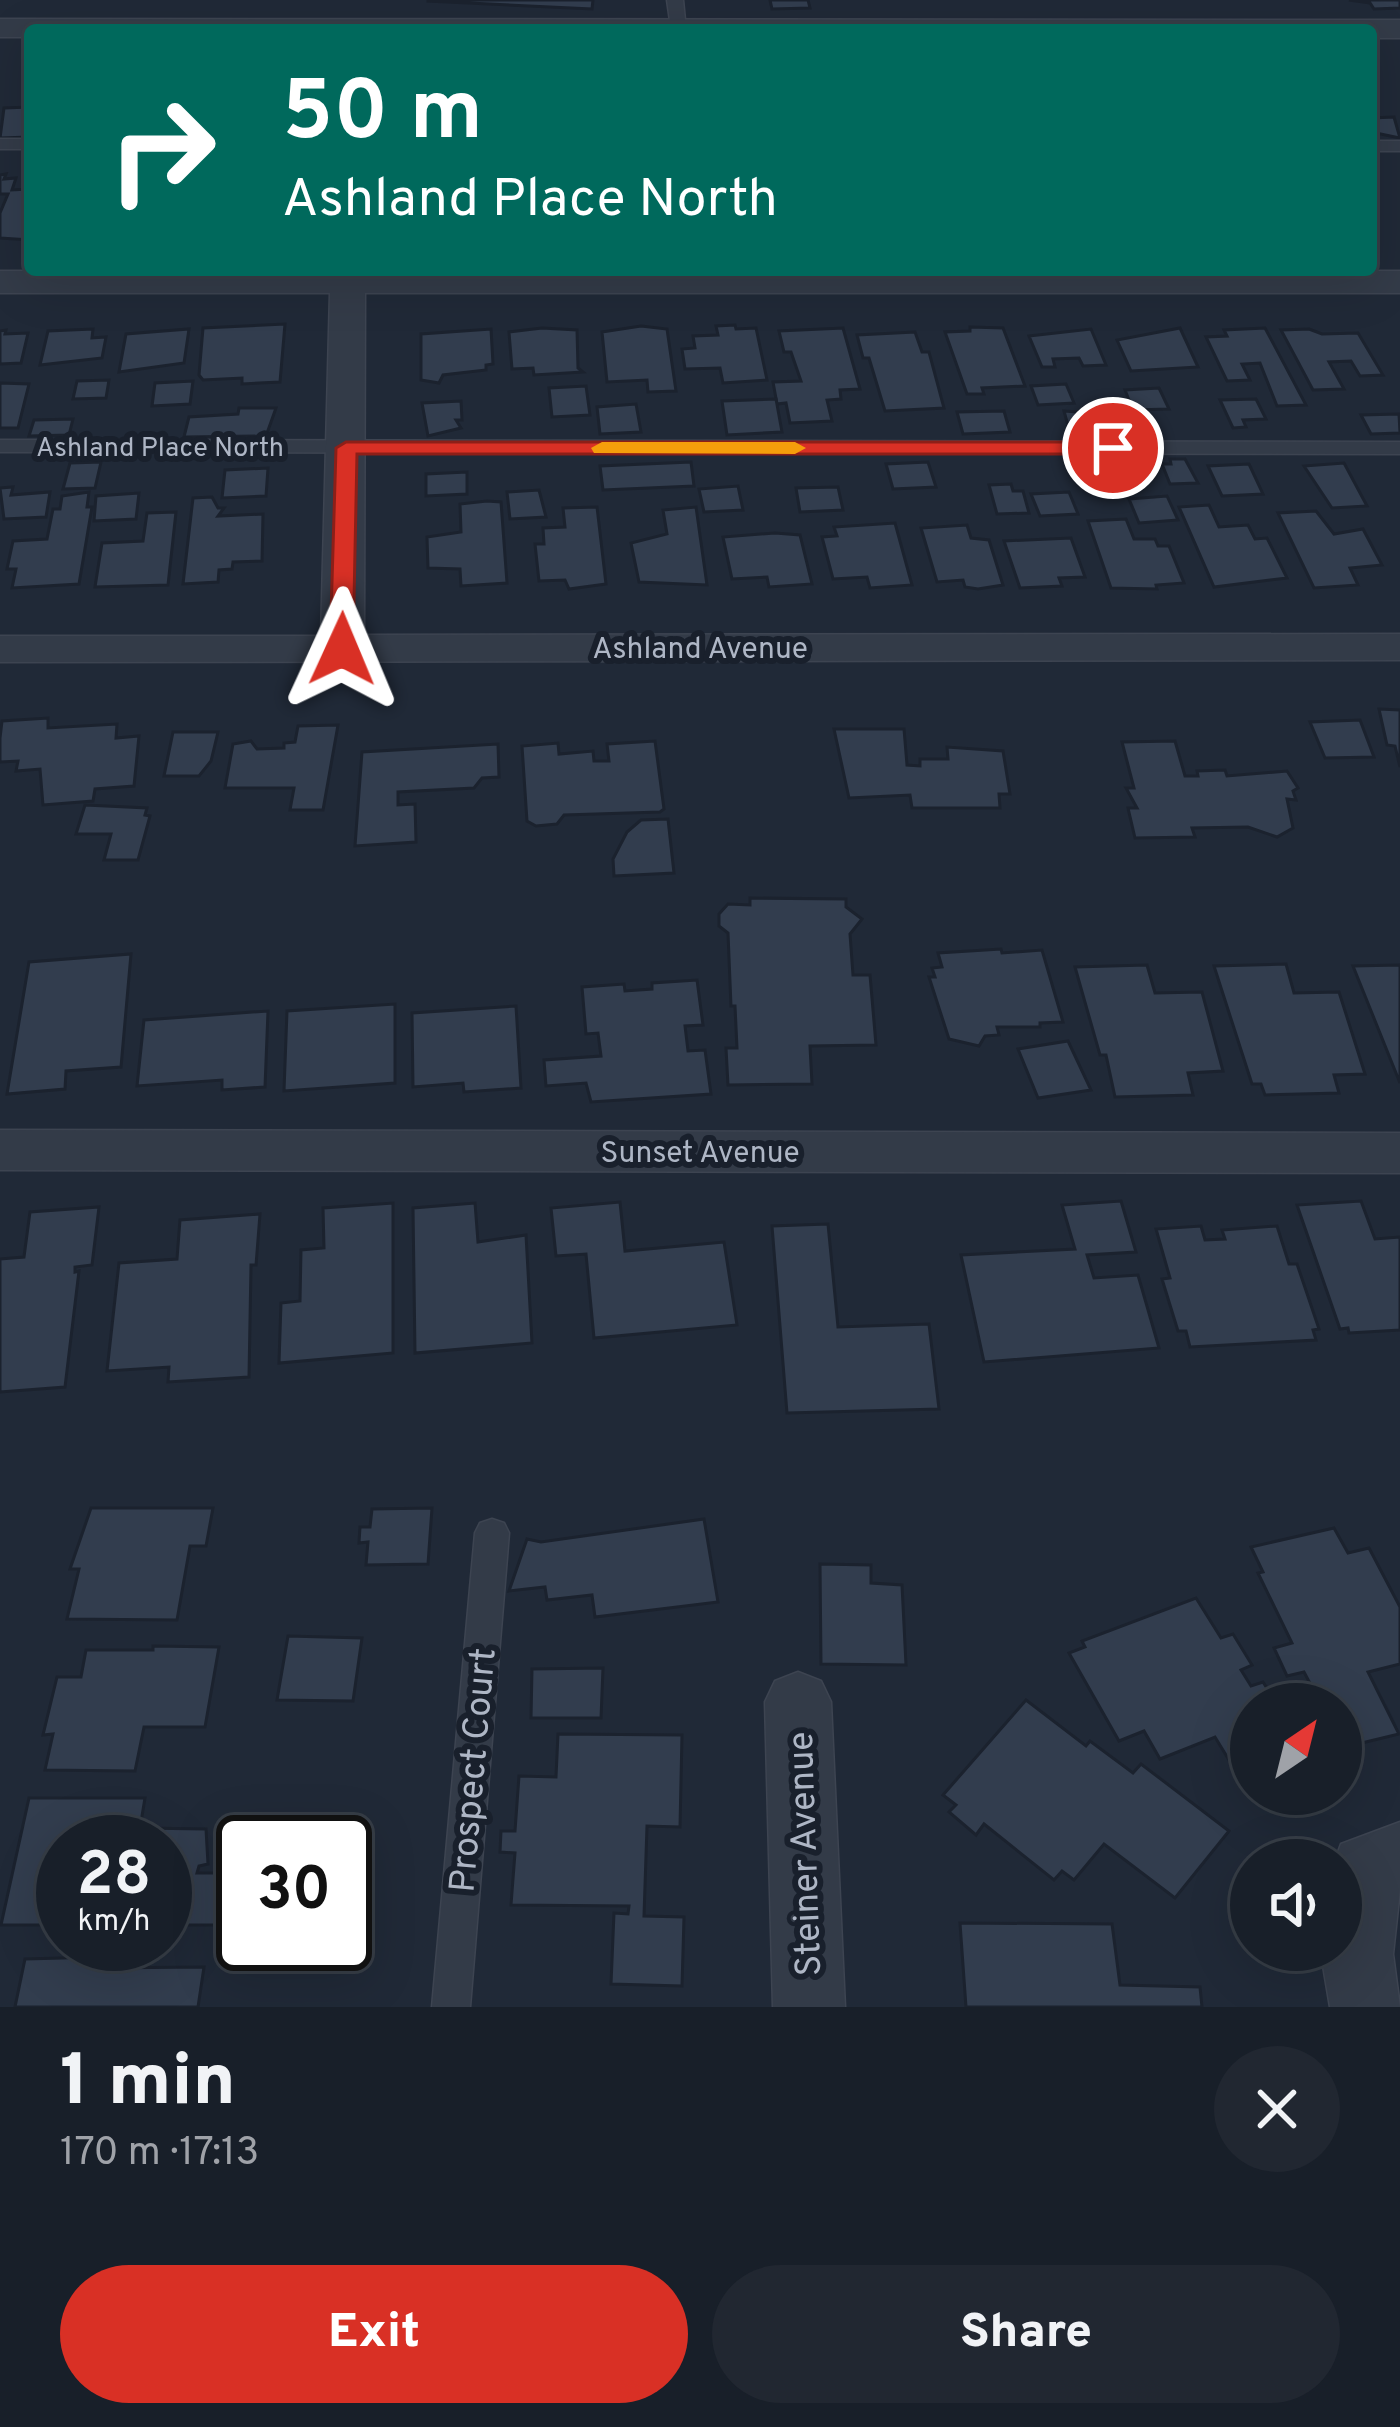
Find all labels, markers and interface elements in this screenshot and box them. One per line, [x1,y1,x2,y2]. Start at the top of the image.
text: 50 m [282,63,483,169]
icon: right [84,72,240,228]
text: Ashland Place North [282,167,778,236]
pin [1062,397,1164,499]
icon: arrive [1080,415,1146,481]
street label: Ashland Place North [36,432,284,466]
position arrow [279,586,405,712]
street label: Ashland Avenue [592,632,808,669]
street label: Sunset Avenue [600,1136,800,1173]
street label: Prospect Court [441,1646,509,1895]
north arrow [1230,1683,1362,1815]
map controls [1230,1683,1362,1971]
street label: Steiner Avenue [780,1731,834,1977]
speed limit sign: 30 [216,1815,372,1971]
button: sound [1230,1839,1362,1971]
text: 28 [77,1840,151,1916]
text: km/h [78,1904,150,1941]
text: 1 min [60,2039,236,2131]
button: close [1214,2046,1340,2172]
text: 170 m · 17:13 [60,2130,259,2179]
button: Exit [60,2265,688,2403]
button: Share [712,2265,1340,2403]

